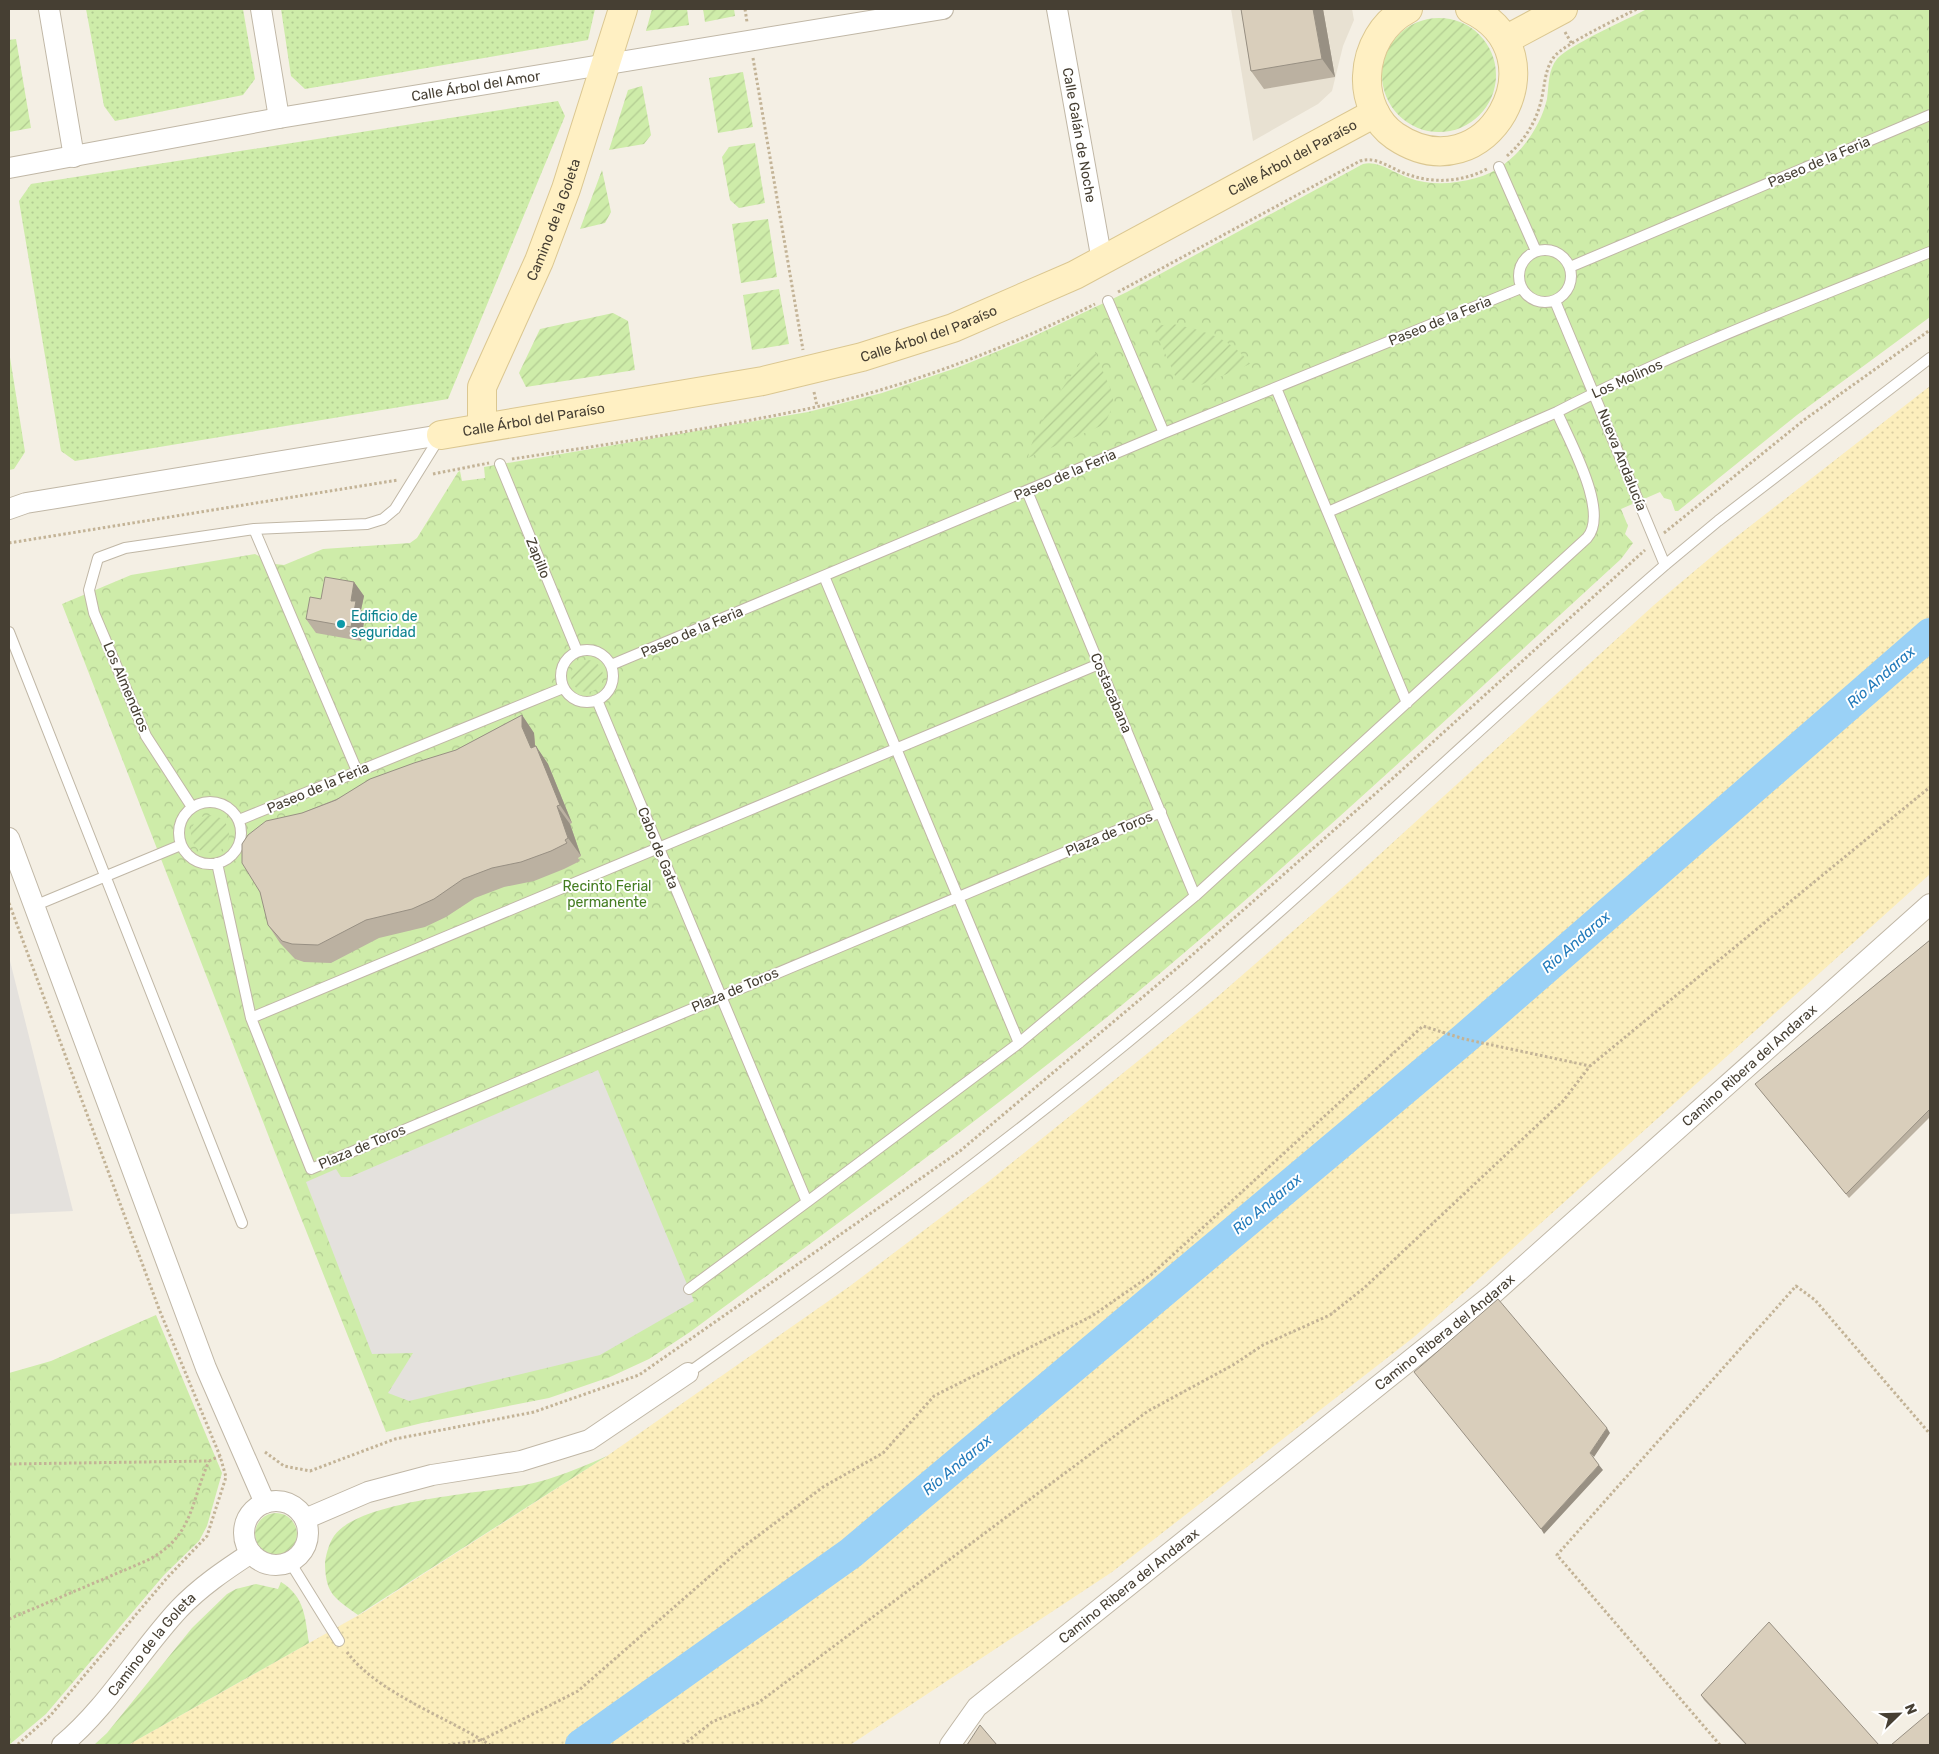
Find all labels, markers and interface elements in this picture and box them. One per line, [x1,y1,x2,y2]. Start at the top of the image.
street label: Calle Galán de Noche [1059,66,1100,204]
street label: Calle Árbol del Amor [410,67,542,105]
street label: Calle Árbol del Paraíso [1225,116,1360,199]
street label: Paseo de la Feria [1765,133,1873,191]
street label: Camino de la Goleta [523,157,584,283]
street label: Paseo de la Feria [1386,293,1494,349]
street label: Calle Árbol del Paraíso [858,301,1000,365]
street label: Los Molinos [1589,356,1665,402]
street label: Calle Árbol del Paraíso [461,399,606,440]
street label: Nueva Andalucía [1594,406,1650,514]
street label: Paseo de la Feria [1011,446,1119,504]
street label: Zapillo [522,535,554,581]
street label: Paseo de la Feria [638,603,746,661]
place label: Edificio de seguridad [351,608,418,641]
marker: Edificio de seguridad [335,618,347,630]
street label: Los Almendros [99,639,153,735]
water label: Río Andarax [1843,642,1920,712]
street label: Costacabana [1086,650,1136,736]
street label: Paseo de la Feria [264,759,372,817]
street label: Cabo de Gata [634,805,682,891]
street label: Plaza de Toros [1063,808,1155,860]
park label: Recinto Ferial permanente [562,878,652,911]
water label: Río Andarax [1538,907,1615,977]
street label: Plaza de Toros [689,964,781,1016]
street label: Camino Ribera del Andarax [1678,1000,1821,1130]
street label: Plaza de Toros [316,1121,408,1173]
water label: Río Andarax [1229,1169,1306,1238]
street label: Camino Ribera del Andarax [1371,1270,1518,1394]
water label: Río Andarax [919,1430,996,1499]
street label: Camino Ribera del Andarax [1055,1524,1203,1647]
street label: Camino de la Goleta [104,1589,199,1699]
north arrow [1874,1689,1924,1739]
text: N [1901,1701,1920,1717]

